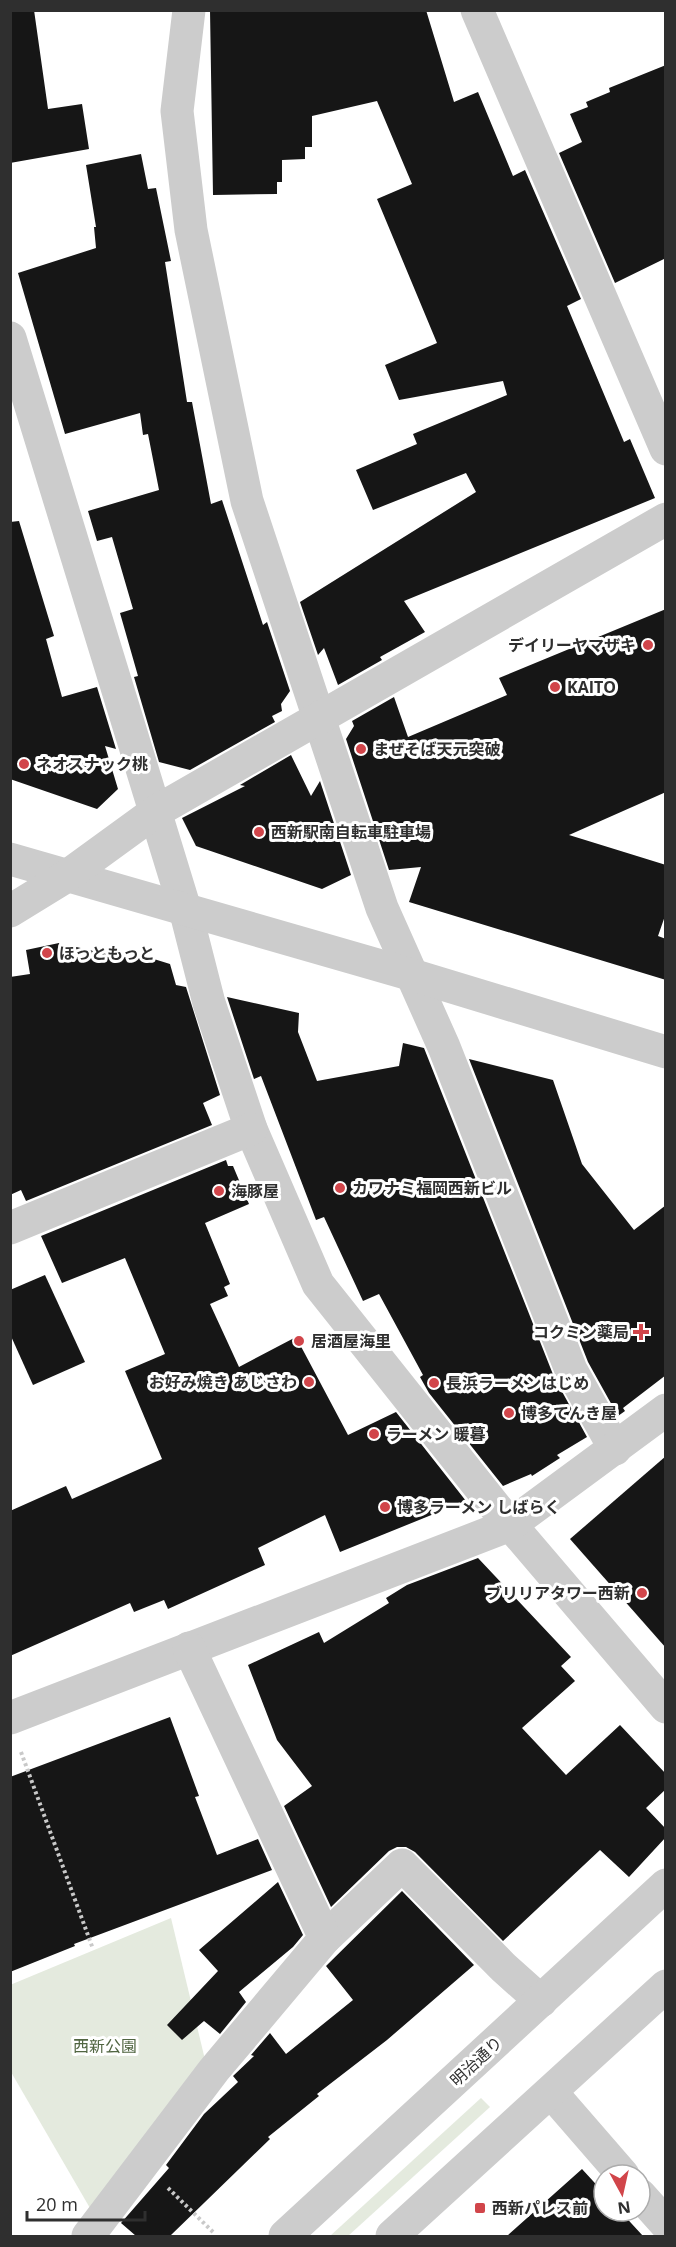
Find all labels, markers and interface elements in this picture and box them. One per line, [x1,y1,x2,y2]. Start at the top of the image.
place label: デイリーヤマザキ [508,634,636,656]
marker: デイリーヤマザキ [641,638,655,652]
place label: KAITO [567,676,616,698]
marker: KAITO [548,680,562,694]
place label: まぜそば天元突破 [373,738,501,760]
marker: まぜそば天元突破 [354,742,368,756]
place label: ネオスナック桃 [36,753,148,775]
marker: ネオスナック桃 [17,757,31,771]
place label: 西新駅南自転車駐車場 [271,821,431,843]
marker: 西新駅南自転車駐車場 [252,825,266,839]
place label: ほっともっと [59,942,155,964]
marker: ほっともっと [40,946,54,960]
place label: カワナミ福岡西新ビル [352,1177,512,1199]
place label: 海豚屋 [231,1180,279,1202]
marker: カワナミ福岡西新ビル [333,1181,347,1195]
marker: 海豚屋 [212,1184,226,1198]
place label: コクミン薬局 [533,1321,629,1343]
marker: コクミン薬局 [634,1325,648,1339]
place label: 居酒屋海里 [311,1330,391,1352]
marker: 居酒屋海里 [292,1334,306,1348]
place label: お好み焼き あじさわ [149,1371,297,1393]
place label: 長浜ラーメンはじめ [446,1372,589,1394]
marker: お好み焼き あじさわ [302,1375,316,1389]
marker: 長浜ラーメンはじめ [427,1376,441,1390]
place label: 博多てんき屋 [521,1402,617,1424]
marker: 博多てんき屋 [502,1406,516,1420]
place label: ラーメン 暖暮 [386,1423,486,1445]
marker: ラーメン 暖暮 [367,1427,381,1441]
place label: 博多ラーメン しばらく [397,1496,561,1518]
marker: 博多ラーメン しばらく [378,1500,392,1514]
place label: ブリリアタワー西新 [486,1582,630,1604]
marker: ブリリアタワー西新 [635,1586,649,1600]
street label: 明治通り [445,2031,507,2091]
park label: 西新公園 [73,2035,137,2057]
north arrow [592,2163,652,2223]
scale bar [27,2184,146,2222]
text: 20 m [36,2192,78,2216]
text: N [616,2196,632,2220]
place label: 西新パレス前 [492,2197,588,2219]
marker: 西新パレス前 [473,2201,487,2215]

